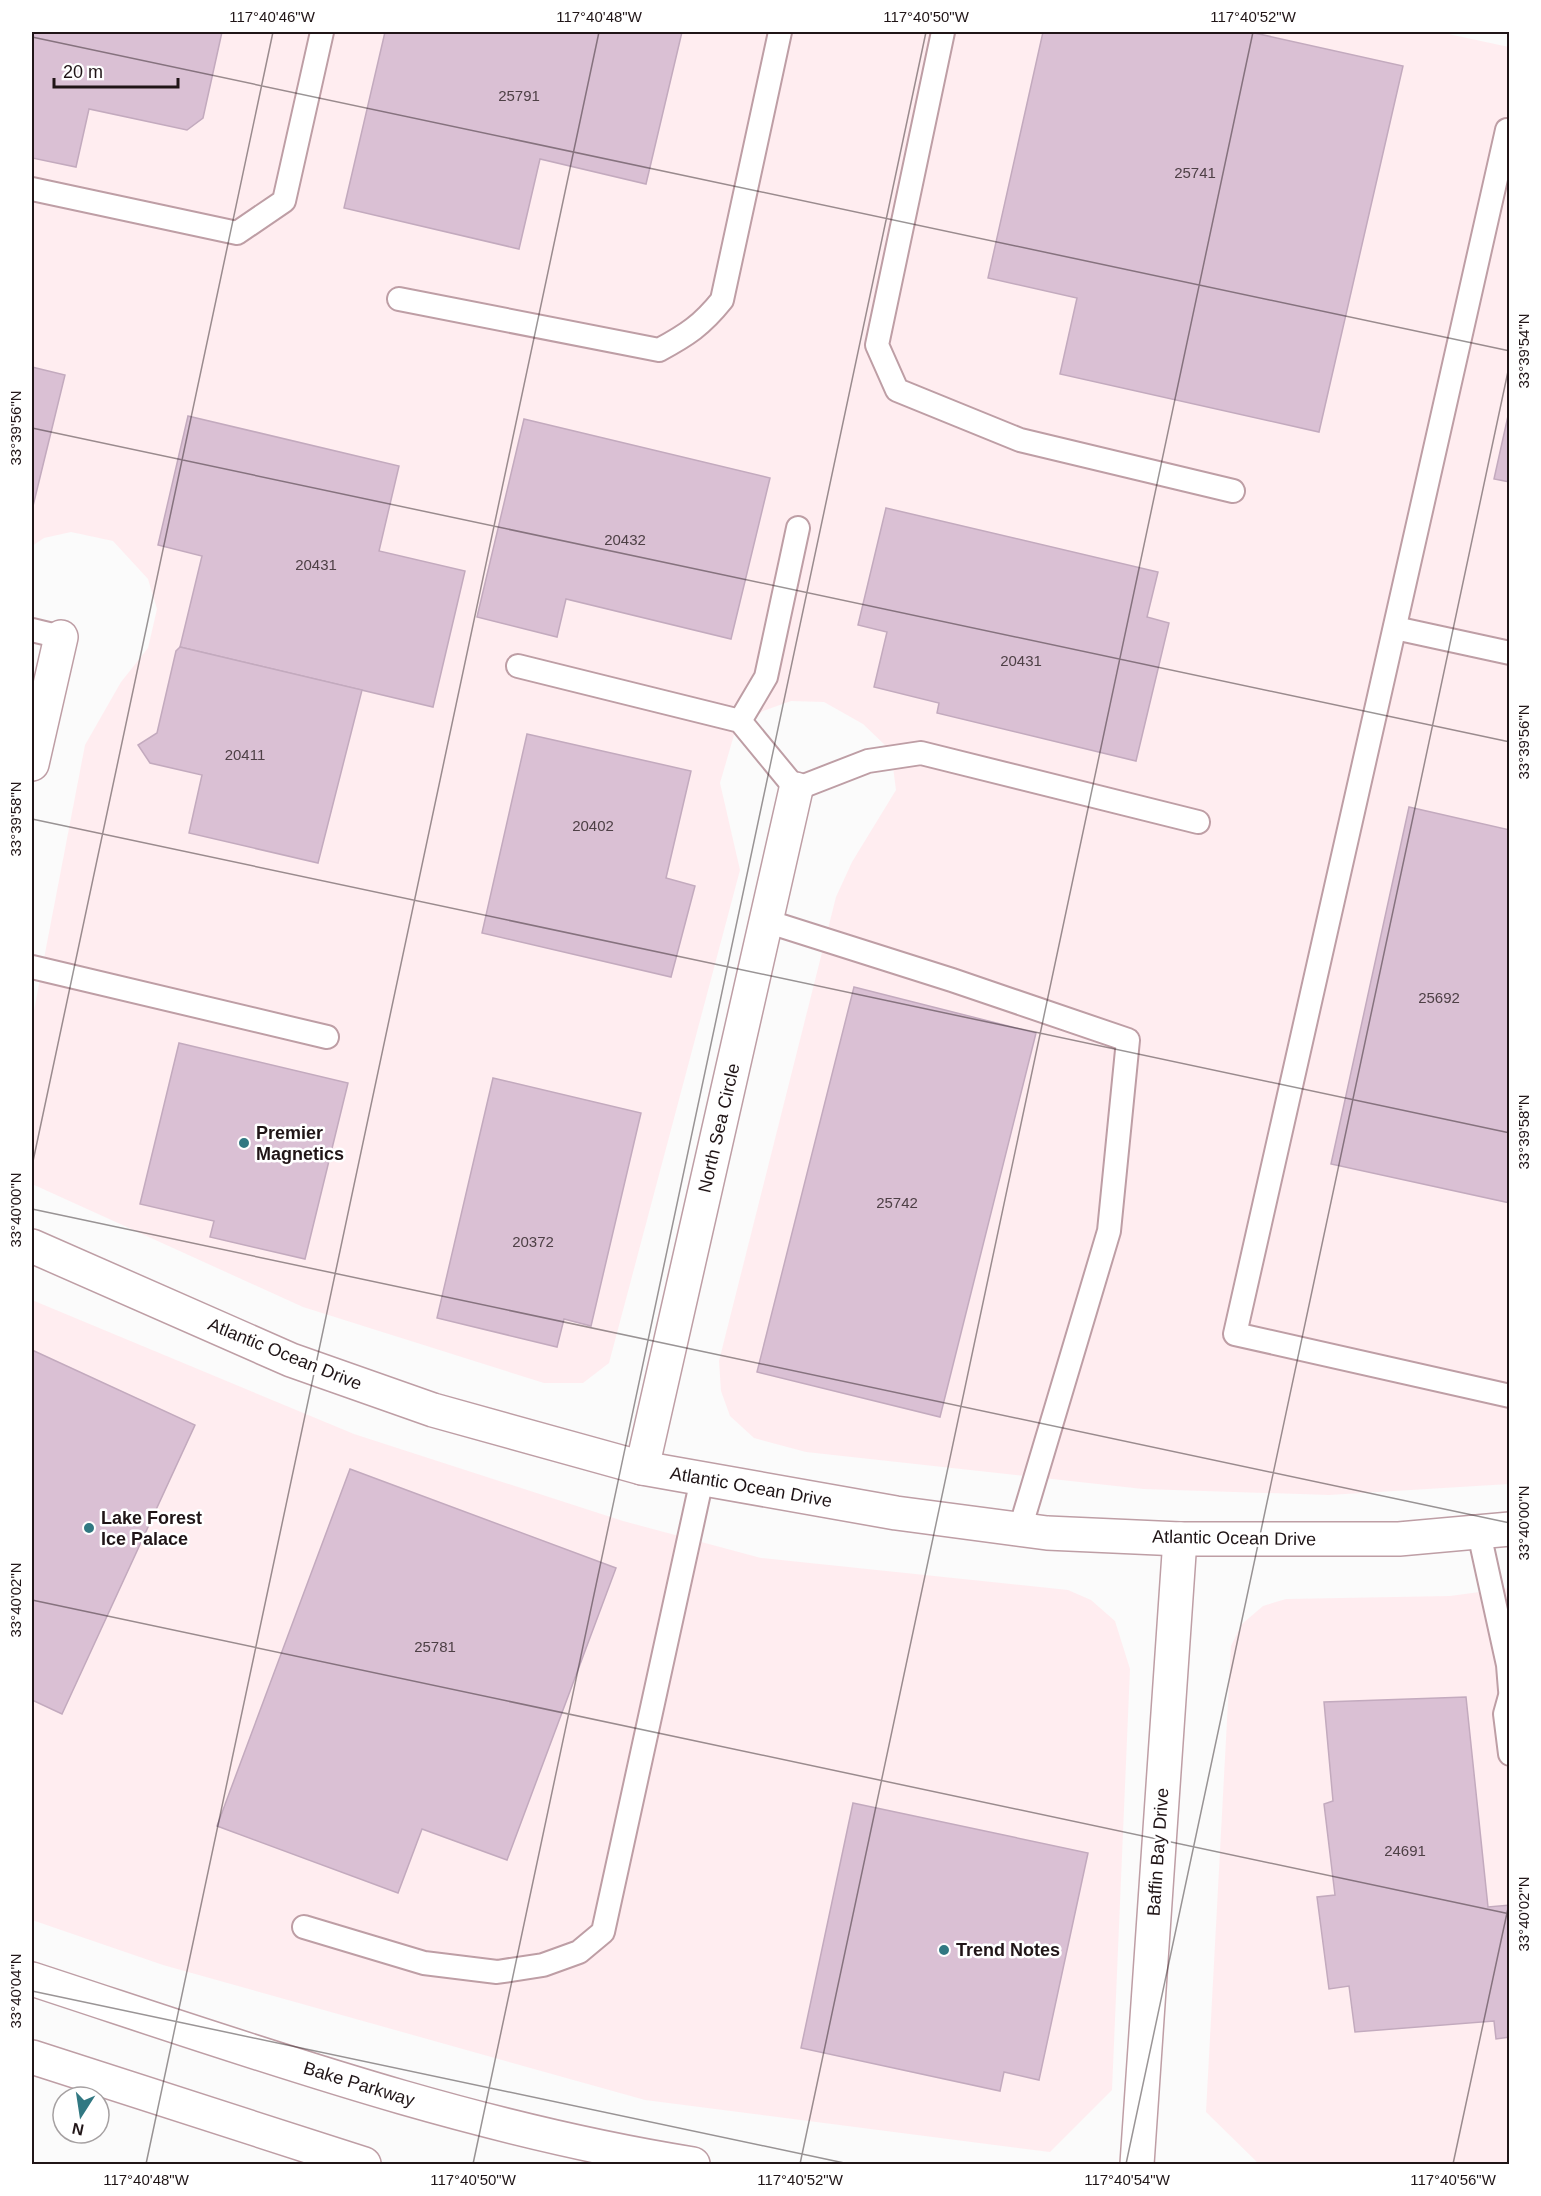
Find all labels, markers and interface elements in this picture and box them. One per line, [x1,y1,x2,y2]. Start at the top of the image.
text: 117°40'46"W [229,8,316,25]
text: 117°40'48"W [556,8,643,25]
text: 117°40'50"W [883,8,970,25]
text: 117°40'52"W [1210,8,1297,25]
scale bar [54,51,178,89]
text: 20 m [63,62,103,82]
house number: 25791 [498,87,540,104]
house number: 25741 [1174,164,1216,181]
text: 33°39'54"N [1515,313,1532,389]
text: 33°39'56"N [7,390,24,466]
house number: 20432 [604,531,646,548]
house number: 20431 [295,556,337,573]
house number: 20431 [1000,652,1042,669]
text: 33°39'56"N [1515,704,1532,780]
house number: 20411 [225,746,265,763]
text: 33°39'58"N [7,781,24,857]
house number: 20402 [572,817,614,834]
house number: 25692 [1418,989,1460,1006]
street label: North Sea Circle [694,1061,744,1195]
text: 33°39'58"N [1515,1094,1532,1170]
place label: Premier Magnetics [256,1123,344,1164]
marker: Premier Magnetics [237,1136,251,1150]
text: 33°40'00"N [7,1172,24,1248]
house number: 25742 [876,1194,918,1211]
house number: 20372 [512,1233,554,1250]
street label: Atlantic Ocean Drive [205,1314,365,1394]
street label: Atlantic Ocean Drive [668,1463,834,1511]
text: 33°40'00"N [1515,1485,1532,1561]
place label: Lake Forest Ice Palace [101,1508,202,1549]
marker: Lake Forest Ice Palace [82,1521,96,1535]
street label: Atlantic Ocean Drive [1152,1527,1316,1549]
text: 33°40'02"N [7,1562,24,1638]
house number: 25781 [414,1638,456,1655]
street label: Baffin Bay Drive [1144,1787,1172,1917]
house number: 24691 [1384,1842,1426,1859]
text: 33°40'02"N [1515,1876,1532,1952]
place label: Trend Notes [956,1940,1060,1960]
marker: Trend Notes [937,1943,951,1957]
text: 33°40'04"N [7,1953,24,2029]
street label: Bake Parkway [301,2058,417,2110]
north arrow [51,2085,111,2145]
text: N [71,2120,85,2139]
text: 117°40'48"W [103,2171,190,2188]
text: 117°40'50"W [430,2171,517,2188]
text: 117°40'52"W [757,2171,844,2188]
text: 117°40'54"W [1084,2171,1171,2188]
text: 117°40'56"W [1410,2171,1497,2188]

